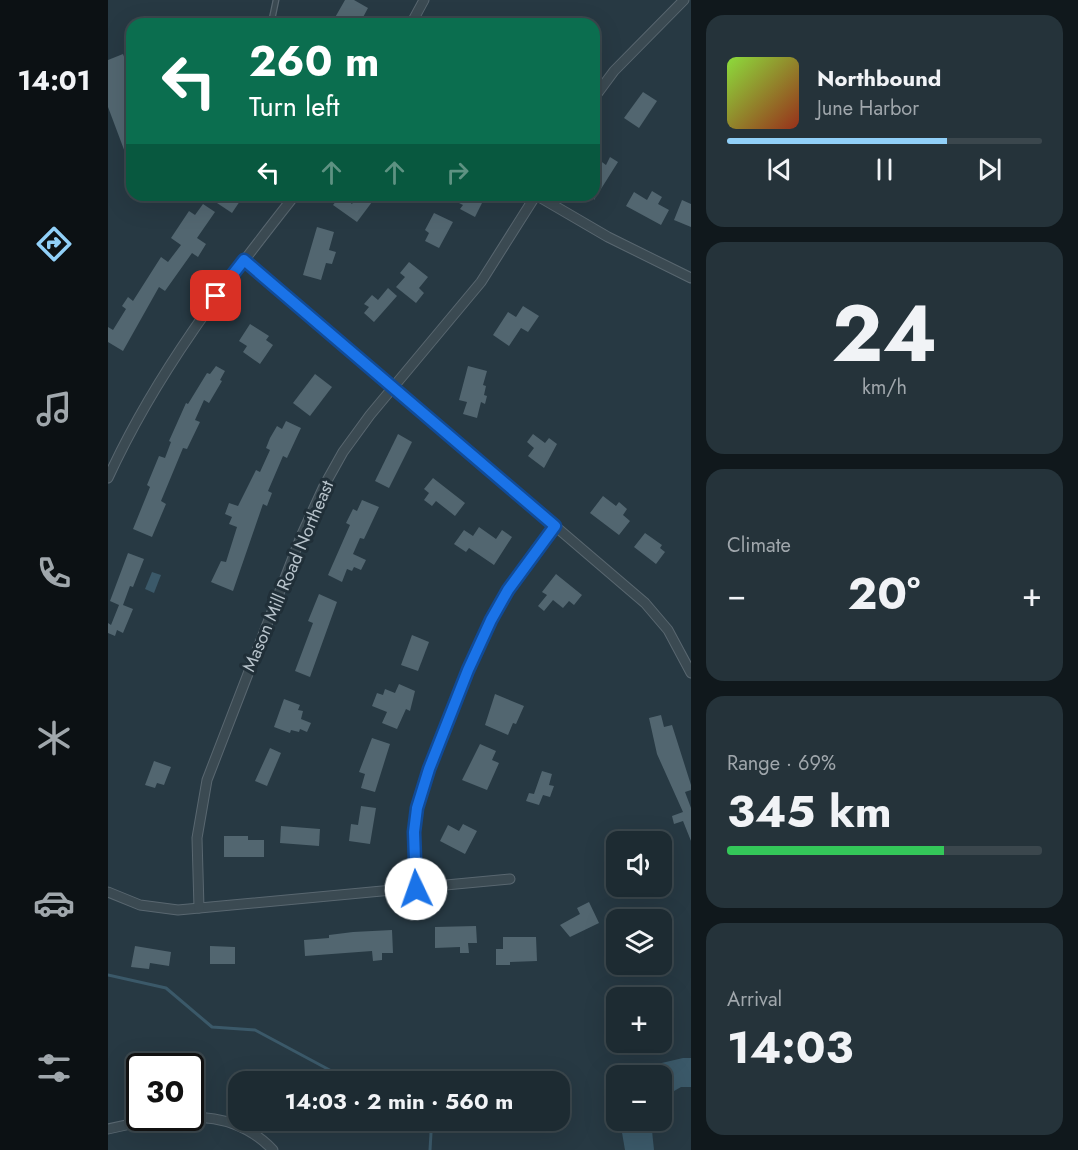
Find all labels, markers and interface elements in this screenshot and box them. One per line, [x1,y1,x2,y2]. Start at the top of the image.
text: 260 m [249,31,380,92]
icon: left [150,42,228,120]
text: 14:01 [18,61,90,100]
text: Northbound [817,62,941,94]
text: Turn left [249,87,339,126]
text: June Harbor [817,94,919,123]
icon: previous [763,153,796,186]
icon: pause [868,153,901,186]
icon: next [973,153,1006,186]
icon: left [252,156,285,189]
icon: ahead [315,156,348,189]
icon: ahead [378,156,411,189]
icon: right [441,156,474,189]
icon: directions [33,223,75,265]
pin [190,270,241,321]
text: 24 [832,278,937,390]
icon: arrive [199,279,232,312]
text: km/h [862,373,907,402]
icon: music [33,388,75,430]
street label: Mason Mill Road Northeast [236,476,340,676]
text: Climate [727,531,791,560]
icon: phone [33,552,75,594]
text: 20° [848,561,920,626]
text: − [727,571,746,618]
text: + [1022,571,1042,618]
icon: climate [33,717,75,759]
text: Range · 69% [727,749,836,778]
text: 345 km [727,779,892,844]
map controls [606,831,672,1131]
button: sound [606,831,672,897]
position arrow [384,857,448,921]
icon: car [33,882,75,924]
button: layers [606,909,672,975]
text: Arrival [727,985,782,1014]
button: + [606,987,672,1053]
text: 14:03 [727,1015,854,1080]
icon: filters [33,1047,75,1089]
speed limit sign: 30 [126,1053,204,1131]
button: − [606,1065,672,1131]
text: 14:03 · 2 min · 560 m [285,1085,513,1117]

